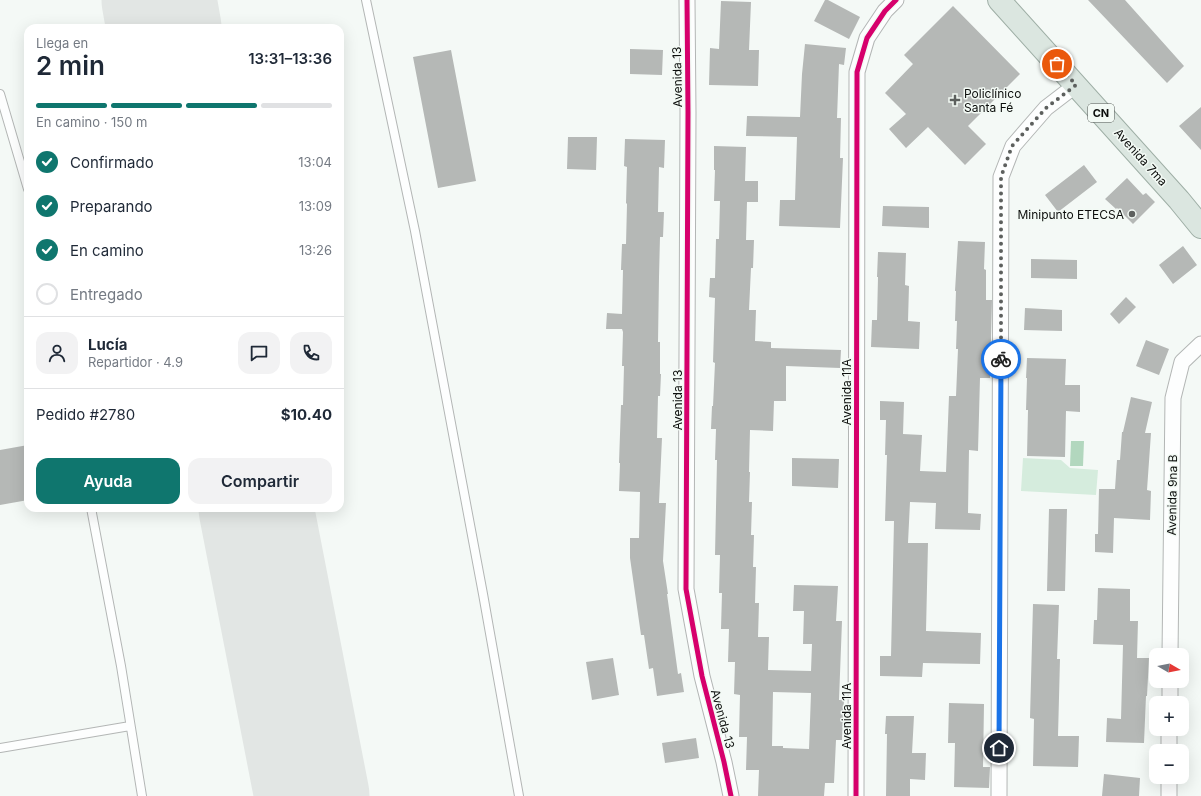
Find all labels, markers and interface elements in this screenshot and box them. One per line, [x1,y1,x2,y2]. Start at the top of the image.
text: Llega en [36,35,88,51]
street label: Avenida 13 [669,47,685,107]
pin [1040,47,1074,81]
text: 13:31–13:36 [248,49,332,68]
text: 2 min [36,50,105,81]
icon: bag [1046,53,1068,75]
place label: Policlínico Santa Fé [964,86,1021,115]
marker: Policlínico Santa Fé [949,94,961,106]
road number: CN [1088,104,1114,122]
text: En camino · 150 m [36,114,148,130]
street label: Avenida 7ma [1111,125,1171,189]
icon: check [36,151,58,173]
text: Confirmado [70,153,154,172]
text: 13:04 [298,154,332,170]
icon: check [36,195,58,217]
text: Preparando [70,197,153,216]
text: 13:09 [299,198,332,214]
place label: Minipunto ETECSA [1017,207,1124,222]
marker: Minipunto ETECSA [1127,209,1137,219]
icon: check [36,239,58,261]
text: En camino [70,241,144,260]
text: 13:26 [299,242,332,258]
text: Entregado [70,285,143,304]
button: person [36,332,78,374]
button: chat [238,332,280,374]
button: phone [290,332,332,374]
text: Lucía [88,335,127,354]
courier [981,339,1021,379]
icon: bike [990,348,1012,370]
text: Repartidor · 4.9 [88,354,183,370]
street label: Avenida 11A [839,359,854,425]
street label: Avenida 13 [670,370,685,430]
text: Pedido #2780 [36,405,135,424]
text: $10.40 [281,405,332,424]
street label: Avenida 9na B [1164,454,1180,536]
button: Ayuda [36,458,180,504]
button: Compartir [188,458,332,504]
north arrow [1149,648,1189,688]
map controls [1149,648,1189,784]
street label: Avenida 11A [839,683,854,749]
street label: Avenida 13 [708,688,738,750]
button: + [1149,696,1189,736]
pin [982,731,1016,765]
icon: home [988,737,1010,759]
button: − [1149,744,1189,784]

